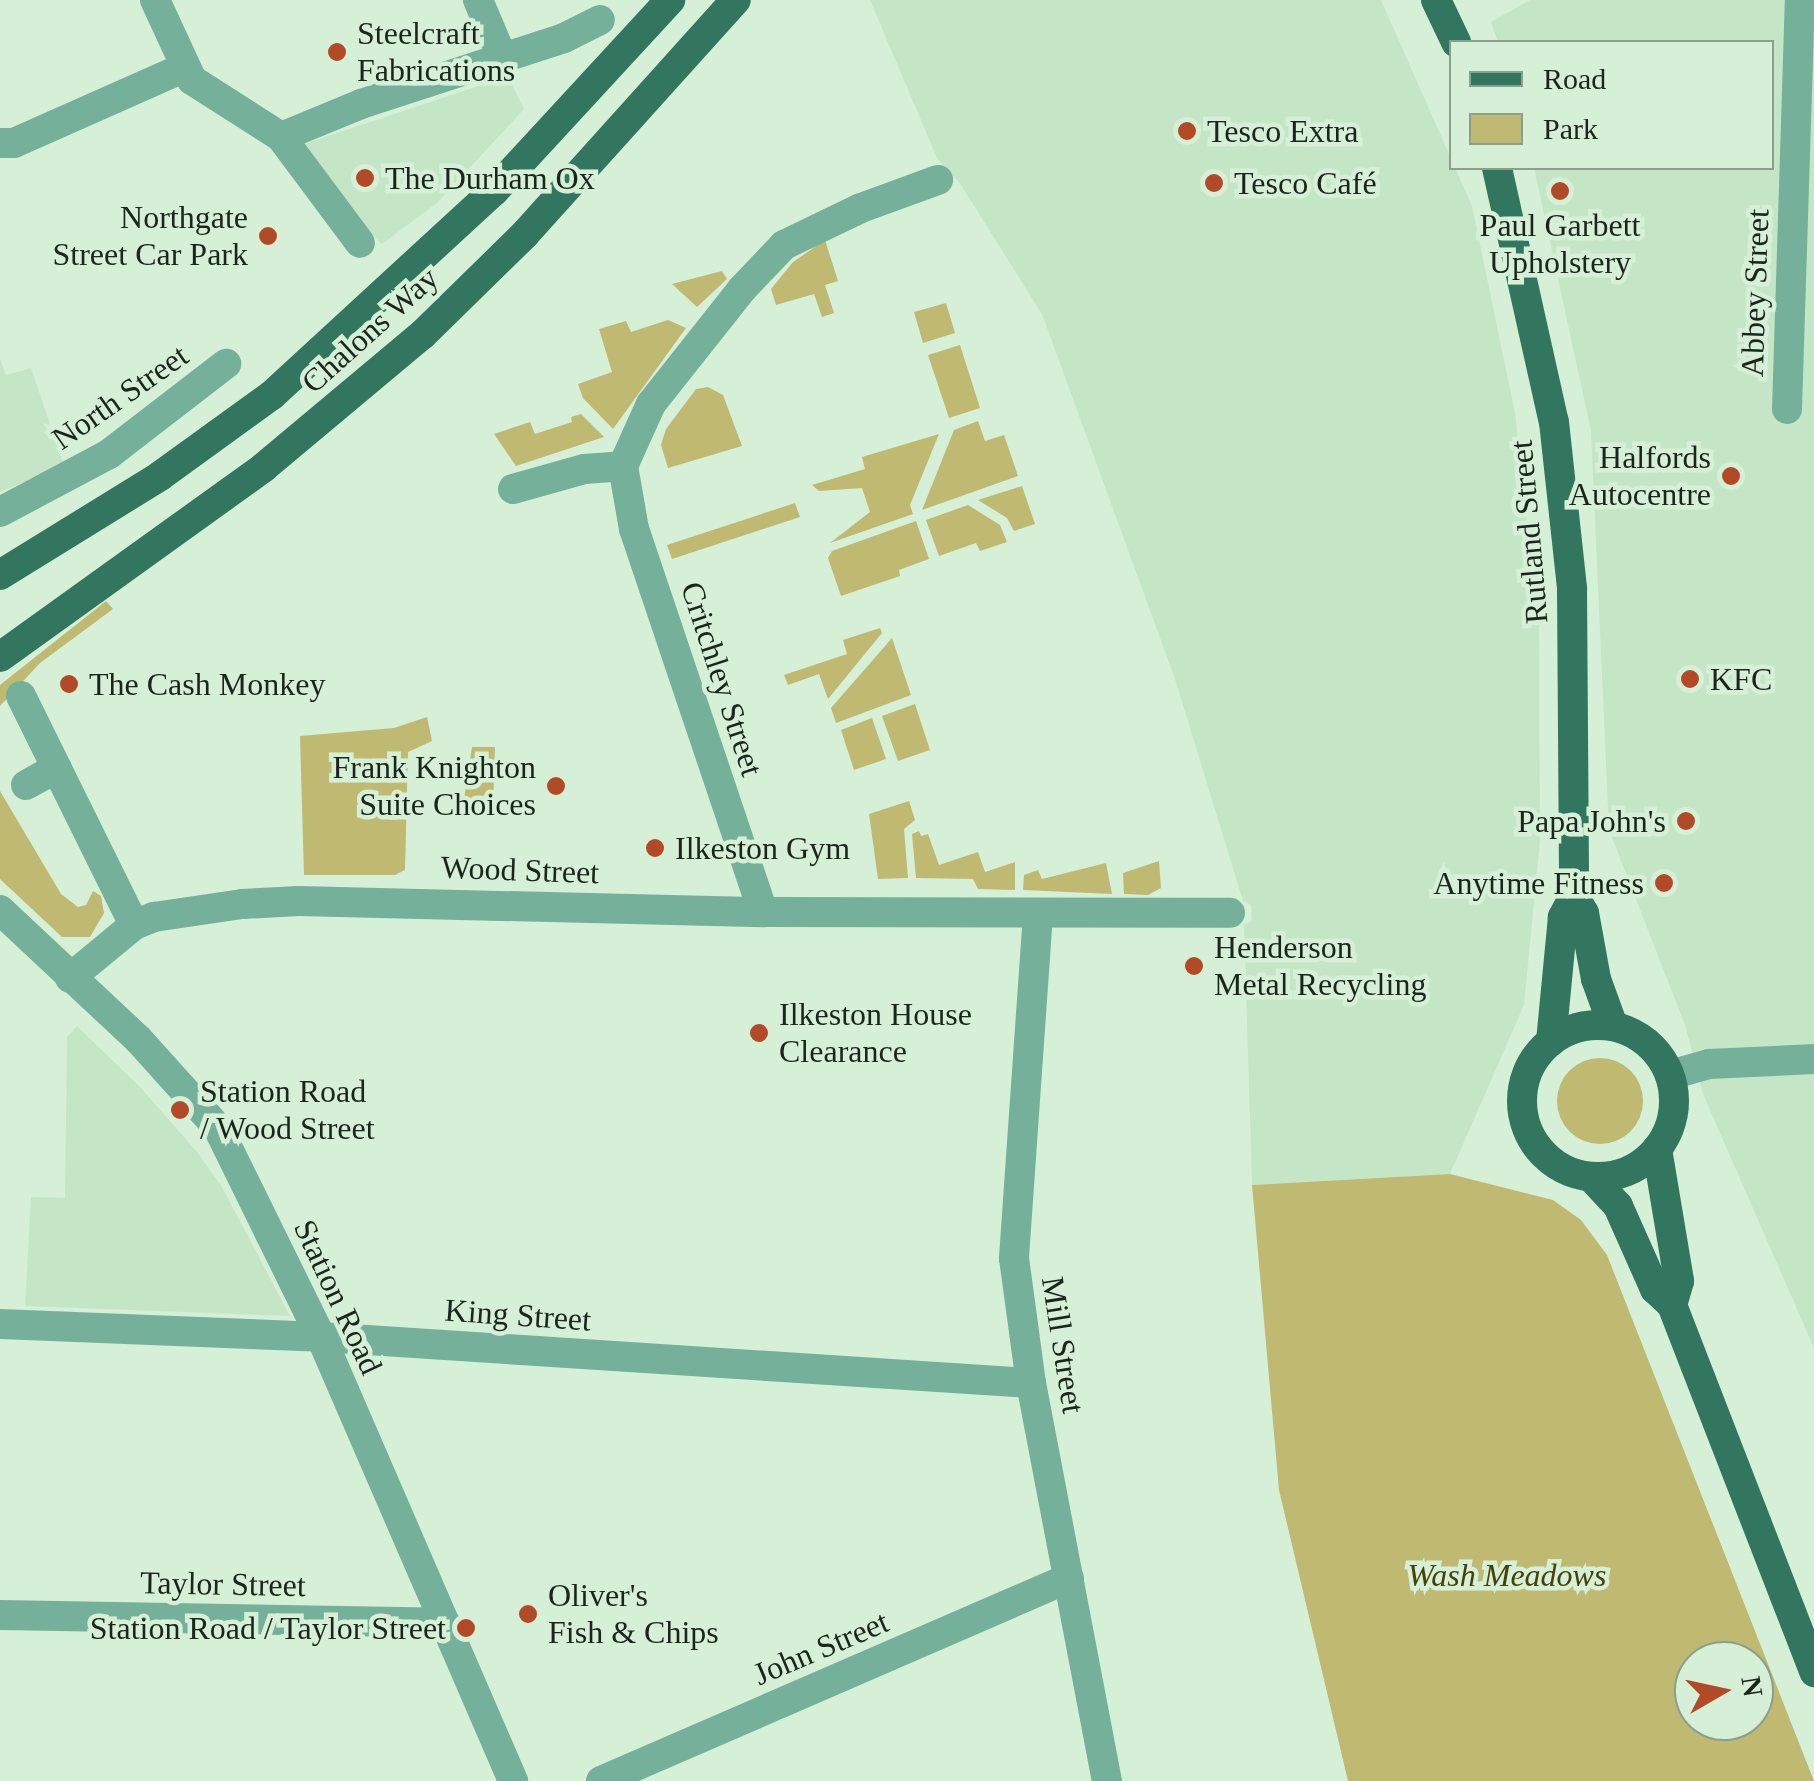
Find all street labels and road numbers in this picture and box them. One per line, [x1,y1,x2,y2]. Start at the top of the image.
street label: Abbey Street [1733,208,1777,378]
street label: Chalons Way [294,259,446,401]
street label: North Street [45,336,195,458]
street label: Rutland Street [1502,439,1556,625]
street label: Critchley Street [673,577,771,781]
street label: Wood Street [440,848,600,892]
street label: Station Road [285,1214,391,1380]
street label: Mill Street [1033,1274,1093,1416]
street label: King Street [444,1291,592,1339]
street label: Taylor Street [140,1563,306,1605]
street label: John Street [748,1602,894,1694]

